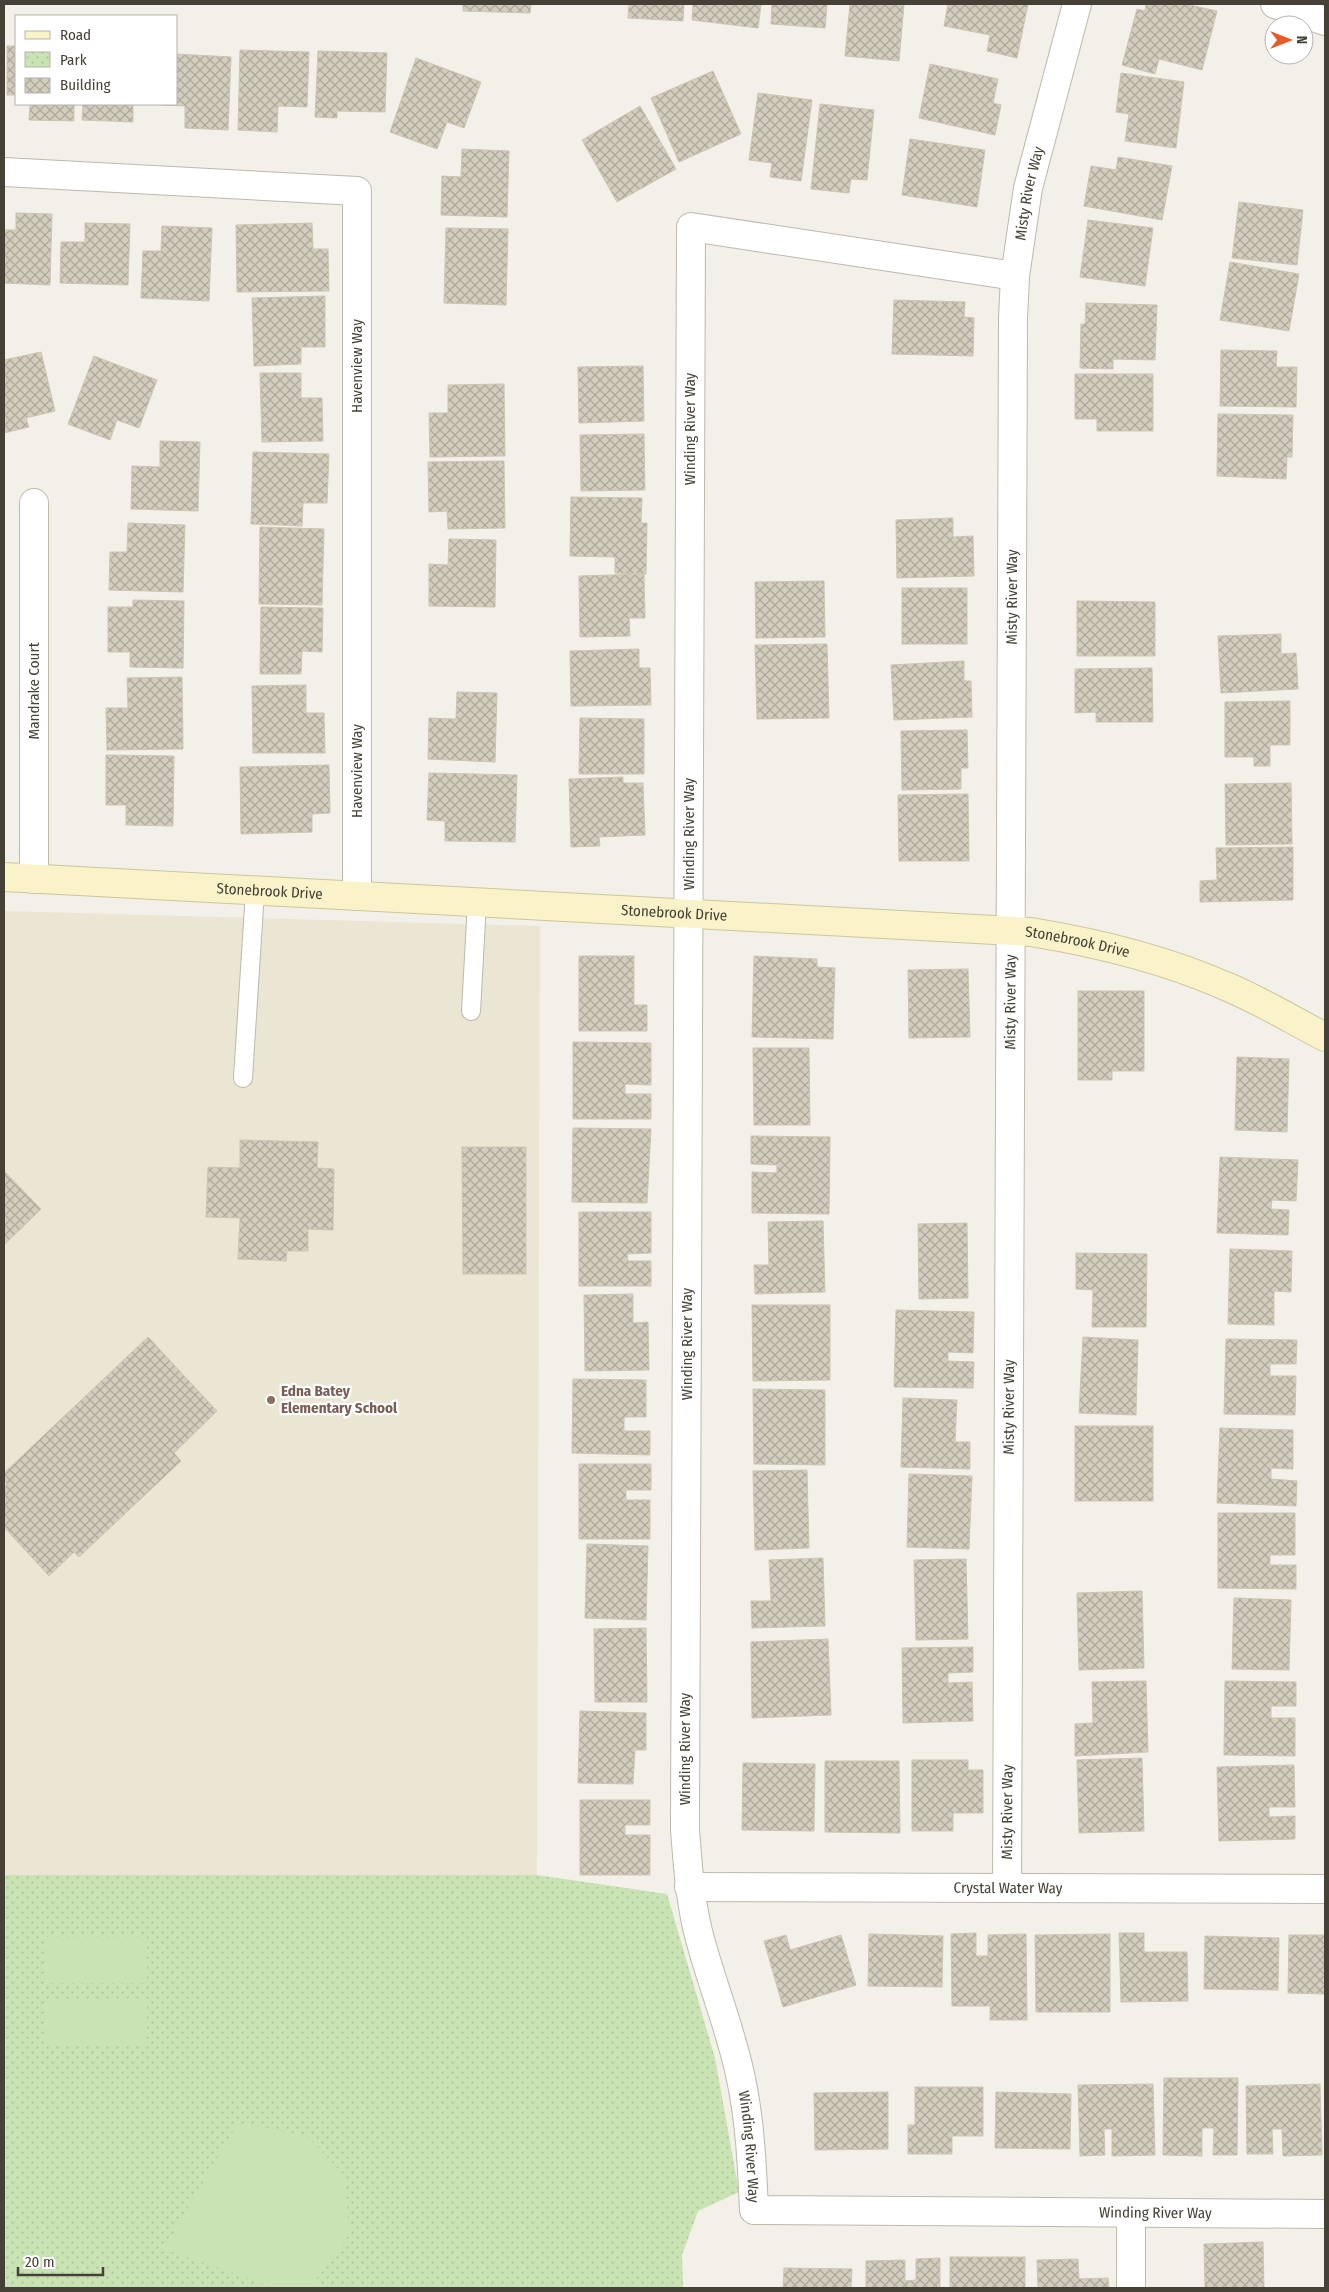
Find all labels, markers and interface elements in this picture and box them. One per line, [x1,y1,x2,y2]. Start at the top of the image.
legend [15,15,178,105]
north arrow [1264,15,1314,65]
text: Road [60,26,91,44]
text: N [1293,36,1310,44]
text: Park [60,51,87,69]
text: Building [60,76,111,94]
street label: Misty River Way [1011,144,1048,241]
street label: Havenview Way [348,319,366,413]
street label: Winding River Way [681,372,699,485]
street label: Misty River Way [1003,549,1021,645]
street label: Mandrake Court [25,642,43,740]
street label: Havenview Way [348,724,366,818]
street label: Winding River Way [680,777,698,890]
street label: Stonebrook Drive [216,879,323,903]
street label: Stonebrook Drive [620,901,728,925]
street label: Stonebrook Drive [1025,923,1132,961]
street label: Misty River Way [1001,954,1020,1050]
street label: Winding River Way [678,1287,696,1400]
street label: Misty River Way [1000,1359,1018,1455]
place label: Edna Batey Elementary School [281,1382,398,1417]
marker: Edna Batey Elementary School [265,1394,277,1406]
street label: Winding River Way [676,1692,694,1805]
street label: Misty River Way [998,1764,1016,1860]
street label: Crystal Water Way [954,1879,1063,1897]
street label: Winding River Way [735,2089,763,2203]
street label: Winding River Way [1099,2203,1212,2222]
scale bar [18,2244,102,2276]
text: 20 m [25,2253,55,2271]

